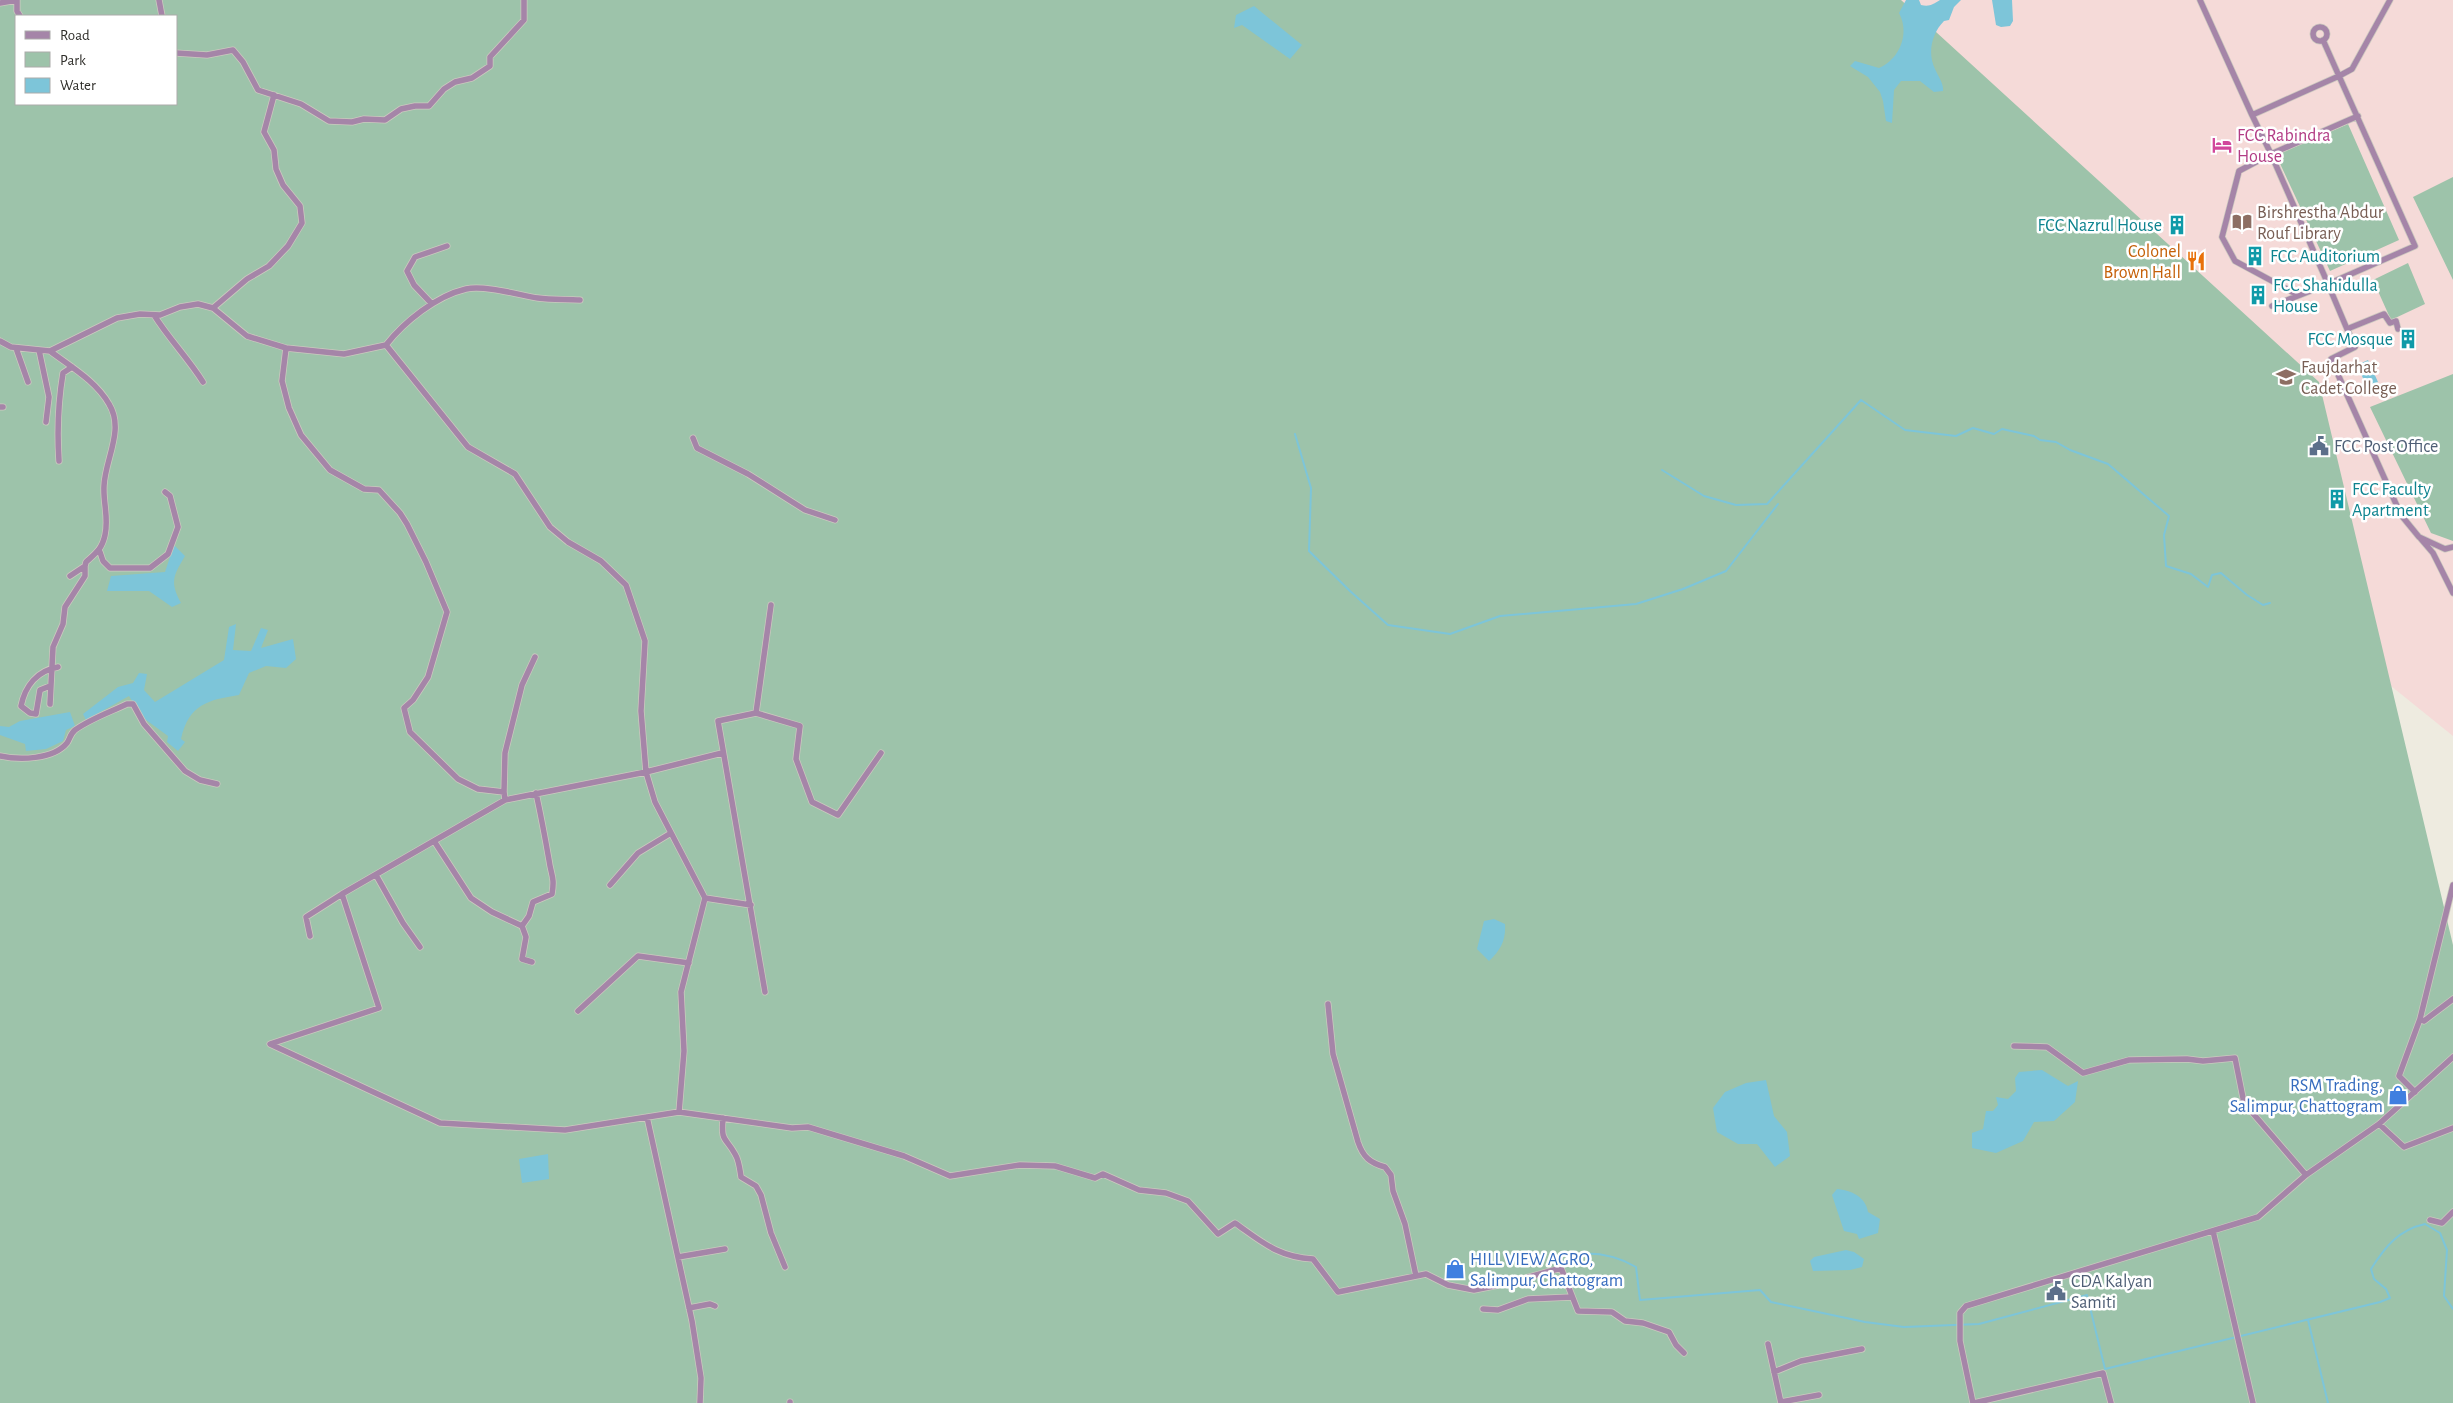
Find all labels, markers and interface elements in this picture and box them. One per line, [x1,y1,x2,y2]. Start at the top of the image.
legend [15,15,178,105]
text: Road [60,28,90,43]
text: Park [60,53,86,68]
text: Water [60,78,96,93]
place label: FCC Rabindra House [2237,127,2331,166]
hotel icon: FCC Rabindra House [2211,134,2233,156]
place label: Birshrestha Abdur Rouf Library [2257,204,2384,243]
library icon: Birshrestha Abdur Rouf Library [2231,211,2253,233]
building icon: FCC Nazrul House [2166,214,2188,236]
place label: FCC Nazrul House [2038,217,2162,235]
place label: Colonel Brown Hall [2104,243,2181,282]
building icon: FCC Auditorium [2244,245,2266,267]
place label: FCC Auditorium [2270,248,2380,266]
restaurant icon: Colonel Brown Hall [2185,250,2207,272]
place label: FCC Shahidulla House [2273,277,2378,316]
building icon: FCC Shahidulla House [2247,284,2269,306]
building icon: FCC Mosque [2397,328,2419,350]
place label: FCC Mosque [2308,331,2393,349]
place label: Faujdarhat Cadet College [2301,359,2397,398]
school or university icon: Faujdarhat Cadet College [2275,366,2297,388]
public building icon: FCC Post Office [2308,435,2330,457]
place label: FCC Post Office [2334,438,2438,456]
place label: FCC Faculty Apartment [2352,481,2431,520]
building icon: FCC Faculty Apartment [2326,488,2348,510]
place label: RSM Trading, Salimpur, Chattogram [2230,1077,2383,1116]
shop icon: RSM Trading, Salimpur, Chattogram [2387,1084,2409,1106]
place label: HILL VIEW AGRO, Salimpur, Chattogram [1470,1251,1623,1290]
shop icon: HILL VIEW AGRO, Salimpur, Chattogram [1444,1258,1466,1280]
place label: CDA Kalyan Samiti [2071,1273,2152,1312]
public building icon: CDA Kalyan Samiti [2045,1280,2067,1302]

